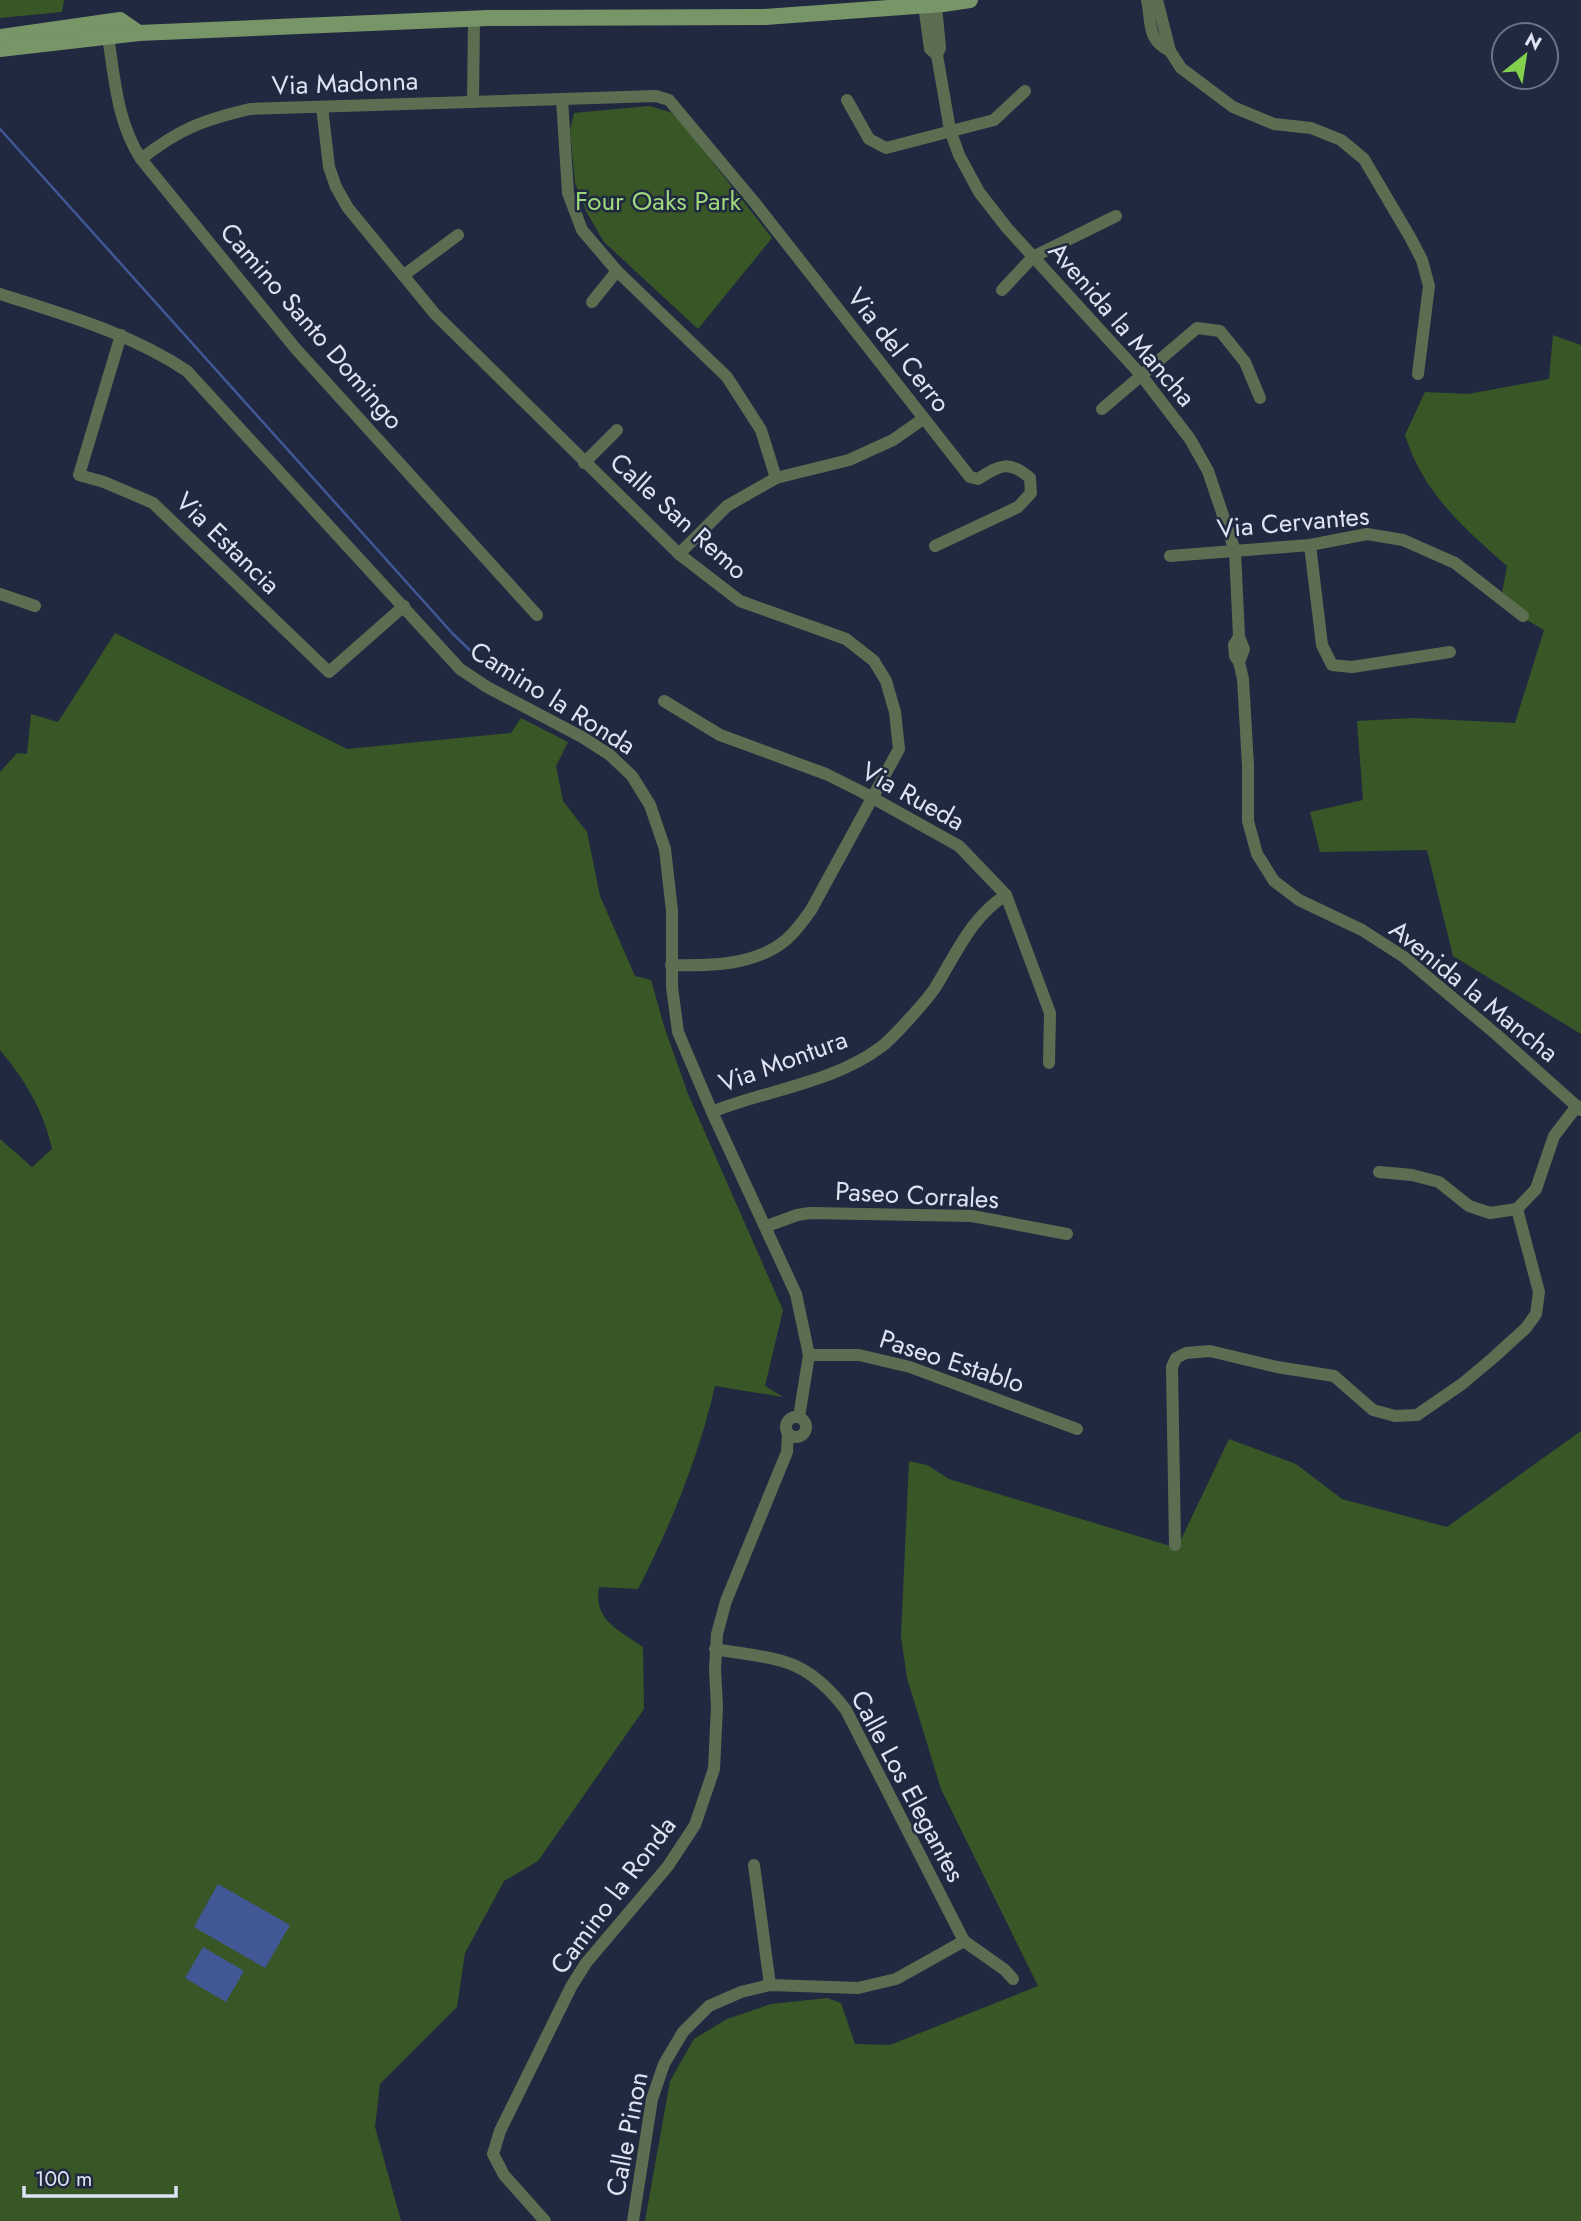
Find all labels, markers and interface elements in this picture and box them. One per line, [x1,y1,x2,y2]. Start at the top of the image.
north arrow [1490,21,1560,91]
text: N [1520,26,1547,57]
street label: Via Madonna [271,61,419,105]
park label: Four Oaks Park [575,182,741,220]
street label: Camino Santo Domingo [211,214,413,438]
street label: Avenida la Mancha [1039,233,1205,415]
street label: Via del Cerro [838,280,960,420]
street label: Calle San Remo [602,444,756,588]
street label: Via Estancia [167,483,289,603]
street label: Via Cervantes [1215,496,1371,548]
street label: Camino la Ronda [463,632,643,764]
street label: Via Rueda [854,752,972,840]
street label: Avenida la Mancha [1381,911,1567,1071]
street label: Via Montura [713,1020,853,1102]
street label: Paseo Corrales [834,1172,1000,1218]
street label: Paseo Establo [875,1320,1029,1402]
street label: Calle Los Elegantes [841,1683,975,1889]
street label: Camino la Ronda [541,1808,685,1982]
street label: Calle Pinon [596,2069,658,2199]
scale bar [24,2154,177,2198]
text: 100 m [35,2164,92,2194]

